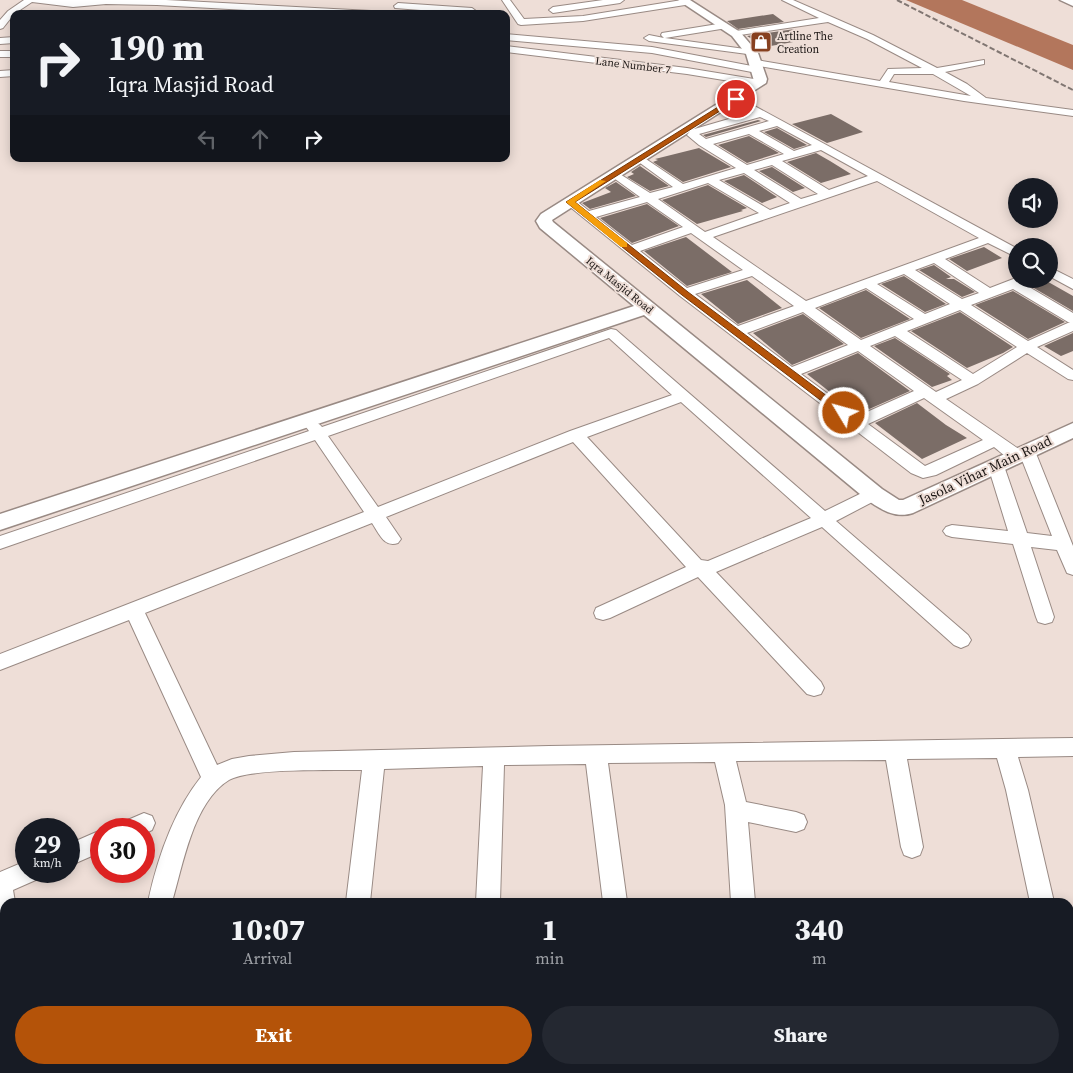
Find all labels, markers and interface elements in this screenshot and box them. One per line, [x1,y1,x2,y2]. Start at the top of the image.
text: 190 m [108,24,204,72]
place label: Artline The Creation [777,29,833,57]
icon: right [25,30,90,95]
shop icon: Artline The Creation [749,30,773,54]
street label: Lane Number 7 [594,53,672,78]
text: Iqra Masjid Road [108,69,274,99]
pin [715,78,757,120]
icon: arrive [722,85,750,113]
icon: left [193,125,221,153]
icon: ahead [246,125,274,153]
icon: right [299,125,327,153]
map controls [1008,178,1058,288]
button: sound [1008,178,1058,228]
button: search [1008,238,1058,288]
street label: Iqra Masjid Road [583,254,657,318]
position arrow [817,386,869,438]
street label: Jasola Vihar Main Road [914,430,1055,510]
speed limit sign: 30 [90,818,155,883]
text: 29 [34,827,61,861]
text: km/h [33,855,62,871]
text: 10:07 [230,909,305,950]
text: 1 [541,909,558,950]
text: 340 [794,909,844,950]
text: Arrival [243,947,292,969]
text: min [535,947,564,969]
text: m [812,947,826,969]
button: Exit [15,1006,532,1064]
button: Share [542,1006,1059,1064]

